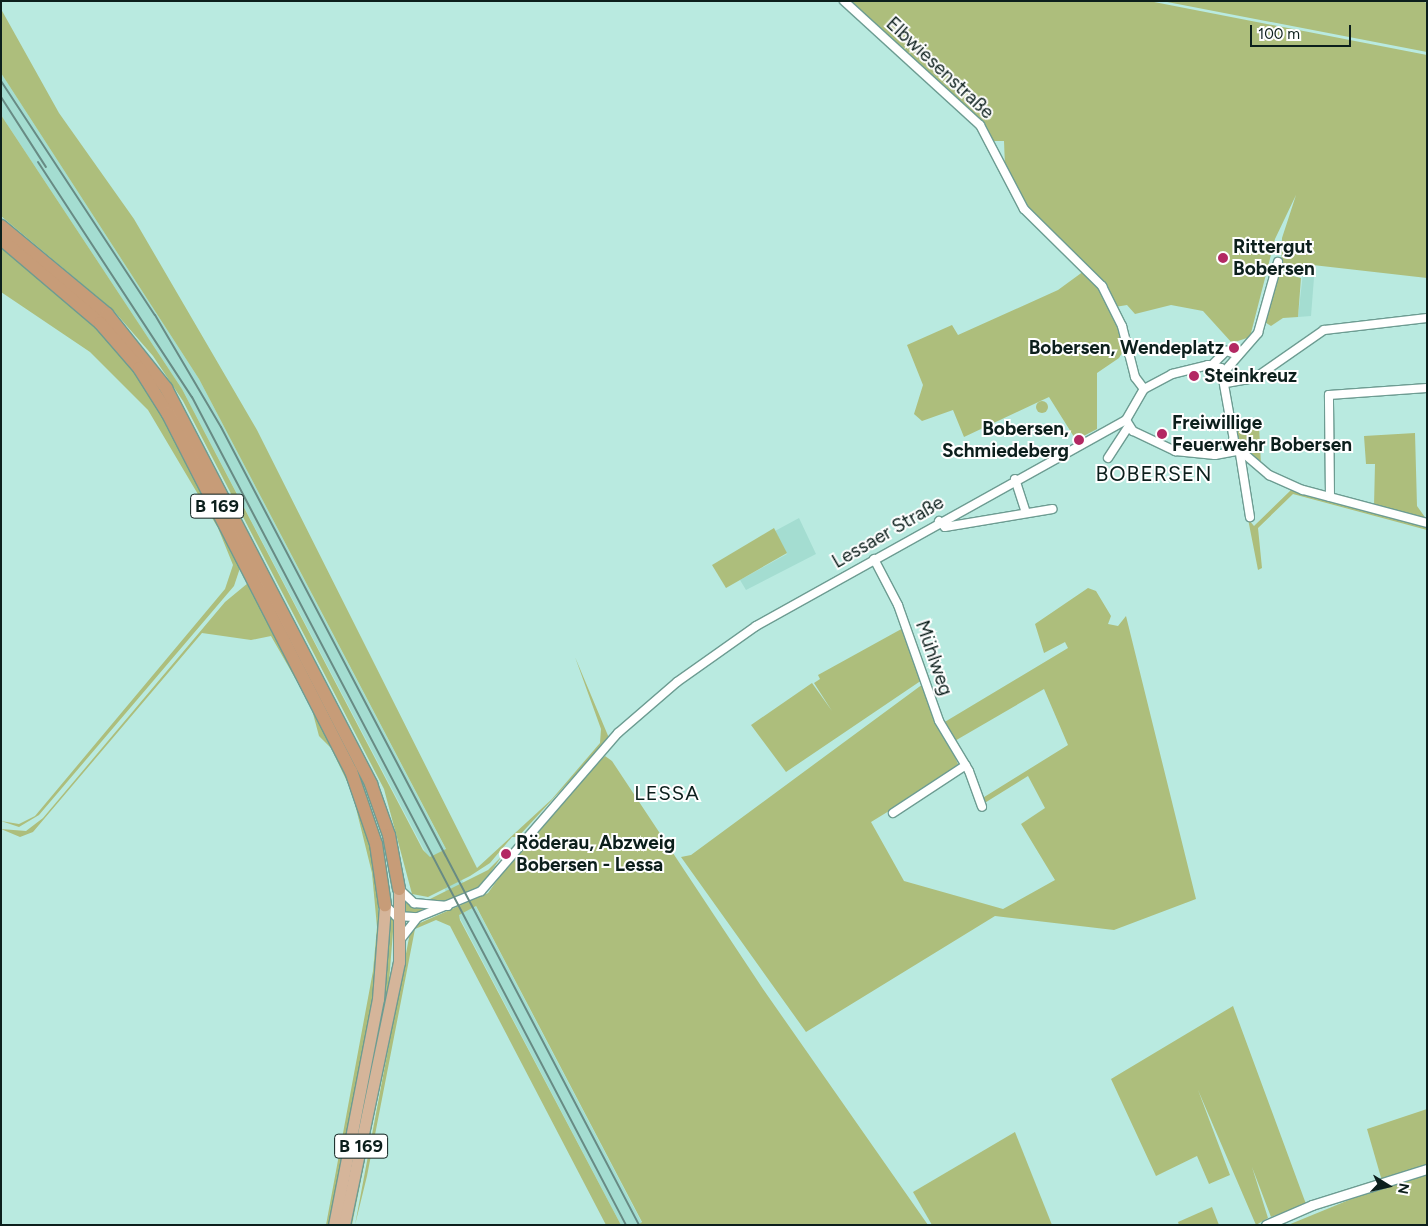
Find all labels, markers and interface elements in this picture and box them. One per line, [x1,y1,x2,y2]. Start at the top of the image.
street label: Elbwiesenstraße [881,12,999,124]
scale bar [1253,15,1354,47]
text: 100 m [1258,25,1300,43]
place label: Rittergut Bobersen [1233,236,1315,280]
marker: Rittergut Bobersen [1217,252,1229,264]
place label: Bobersen, Wendeplatz [1029,337,1224,359]
marker: Bobersen, Wendeplatz [1228,342,1240,354]
place label: Steinkreuz [1204,365,1297,387]
marker: Steinkreuz [1188,370,1200,382]
place label: Freiwillige Feuerwehr Bobersen [1172,412,1352,456]
place label: Bobersen, Schmiedeberg [942,418,1069,462]
marker: Freiwillige Feuerwehr Bobersen [1156,428,1168,440]
marker: Bobersen, Schmiedeberg [1073,434,1085,446]
district label: BOBERSEN [1094,461,1214,487]
road number: B 169 [190,491,244,522]
street label: Lessaer Straße [828,491,948,573]
street label: Mühlweg [911,618,957,698]
district label: LESSA [634,781,700,805]
place label: Röderau, Abzweig Bobersen - Lessa [516,832,675,876]
marker: Röderau, Abzweig Bobersen - Lessa [500,848,512,860]
road number: B 169 [334,1130,388,1162]
north arrow [1363,1161,1413,1211]
text: N [1394,1182,1413,1195]

